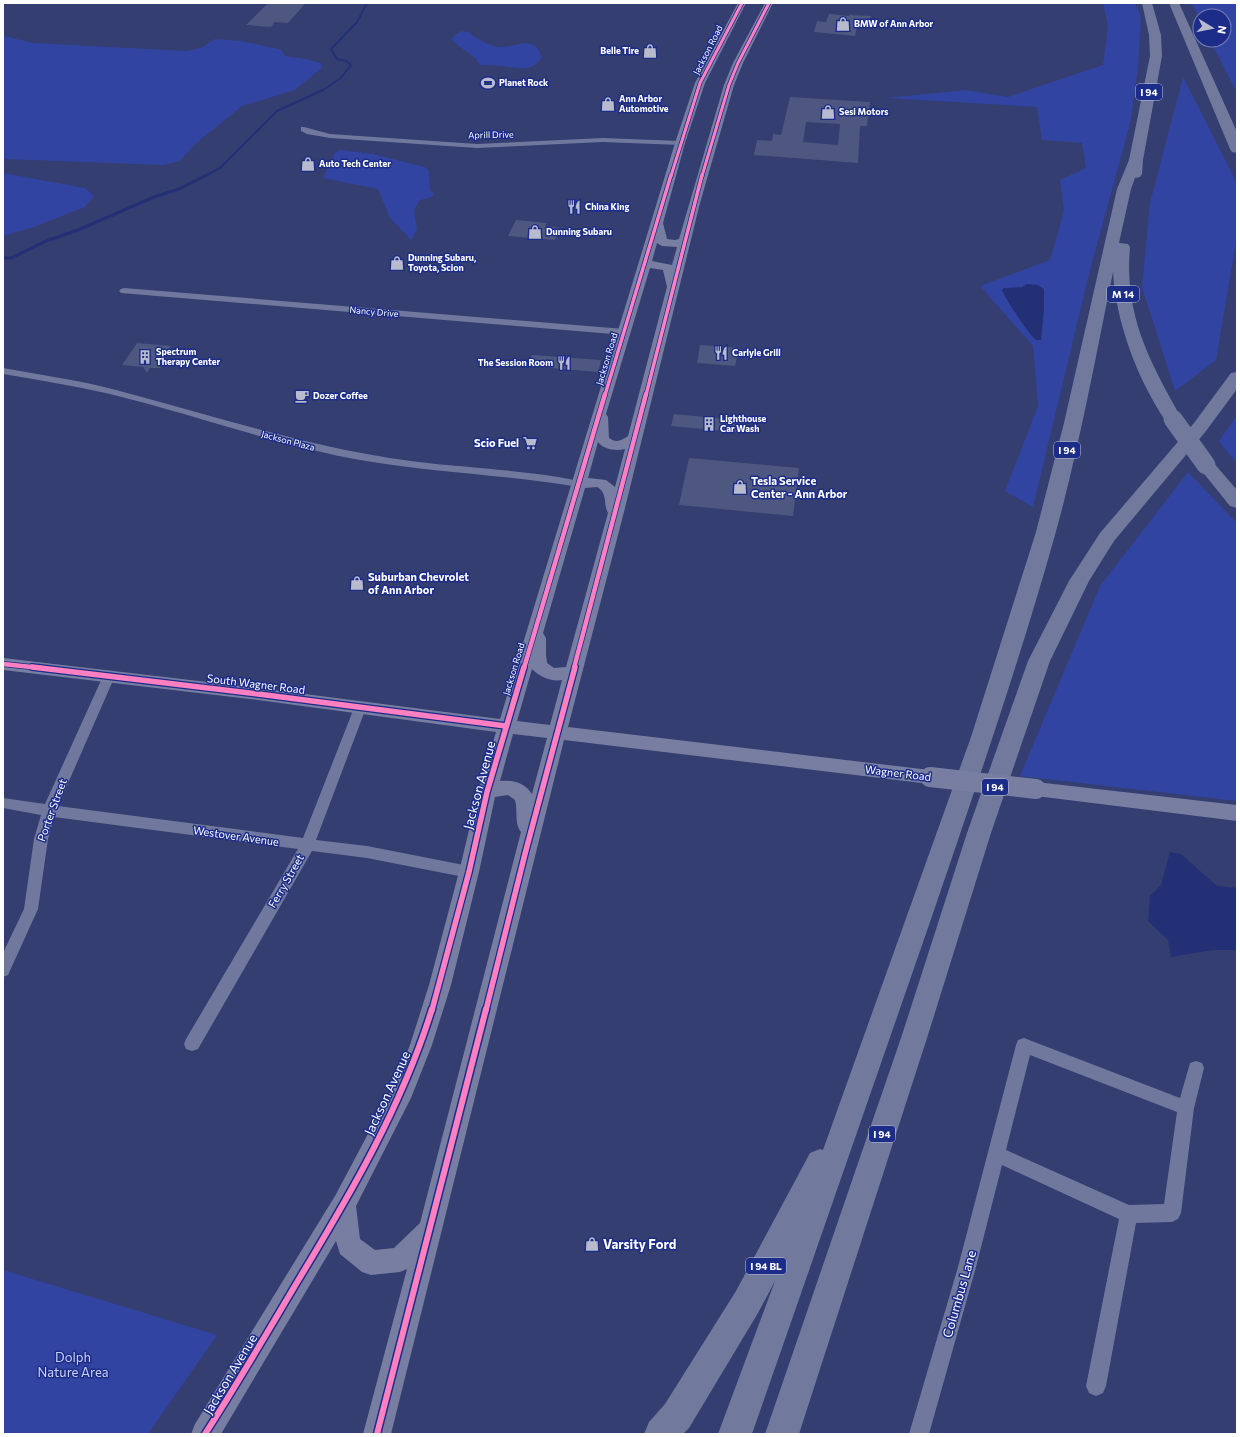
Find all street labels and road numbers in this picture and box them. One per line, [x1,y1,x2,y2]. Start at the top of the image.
street label: Jackson Road [690,23,725,76]
road number: I 94 [1136,84,1162,100]
street label: Aprill Drive [468,129,514,140]
road number: M 14 [1107,286,1139,302]
street label: Nancy Drive [349,304,399,319]
street label: Jackson Road [593,331,620,386]
street label: Jackson Plaza [260,428,316,453]
road number: I 94 [1054,442,1080,458]
street label: Jackson Road [500,641,527,696]
street label: South Wagner Road [206,671,306,696]
street label: Jackson Avenue [459,739,499,831]
street label: Wagner Road [864,762,932,783]
street label: Porter Street [34,776,69,843]
road number: I 94 [982,779,1008,795]
street label: Westover Avenue [192,823,280,848]
street label: Ferry Street [265,851,306,910]
street label: Jackson Avenue [361,1048,414,1138]
road number: I 94 [869,1126,895,1142]
street label: Columbus Lane [939,1248,979,1340]
road number: I 94 BL [746,1258,786,1274]
street label: Jackson Avenue [200,1331,260,1417]

